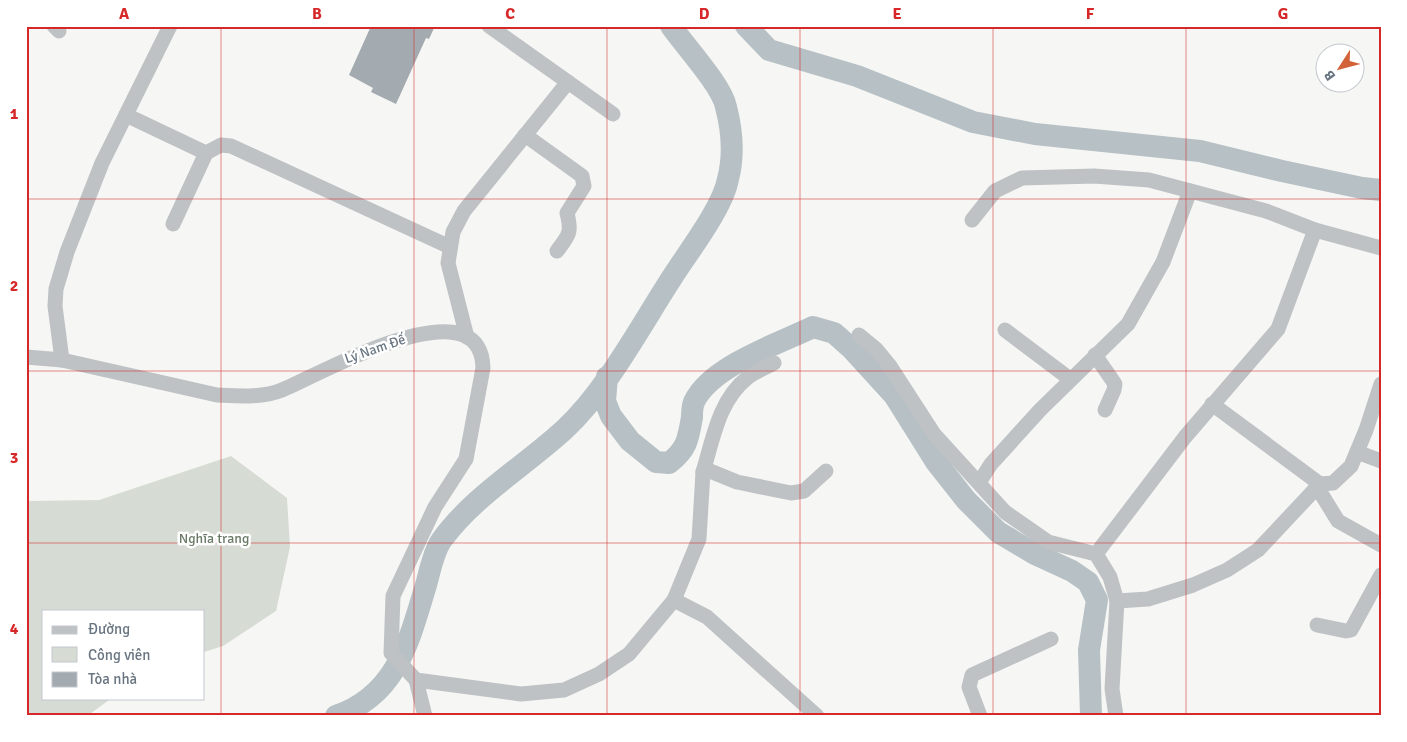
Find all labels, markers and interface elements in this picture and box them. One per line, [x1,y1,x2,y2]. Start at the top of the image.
text: A [119,4,130,24]
text: B [312,4,322,24]
text: C [505,4,515,24]
text: D [699,4,710,24]
text: E [892,4,902,24]
text: F [1086,4,1095,24]
text: G [1278,4,1288,24]
north arrow [1314,42,1364,92]
text: B [1320,67,1339,84]
text: 1 [10,104,19,124]
text: 2 [10,276,18,296]
street label: Lý Nam Đế [342,330,409,367]
text: 3 [10,448,18,468]
park label: Nghĩa trang [179,530,249,547]
legend [42,610,205,700]
text: 4 [10,619,19,639]
text: Đường [88,620,130,638]
text: Công viên [88,646,151,664]
text: Tòa nhà [88,670,137,688]

